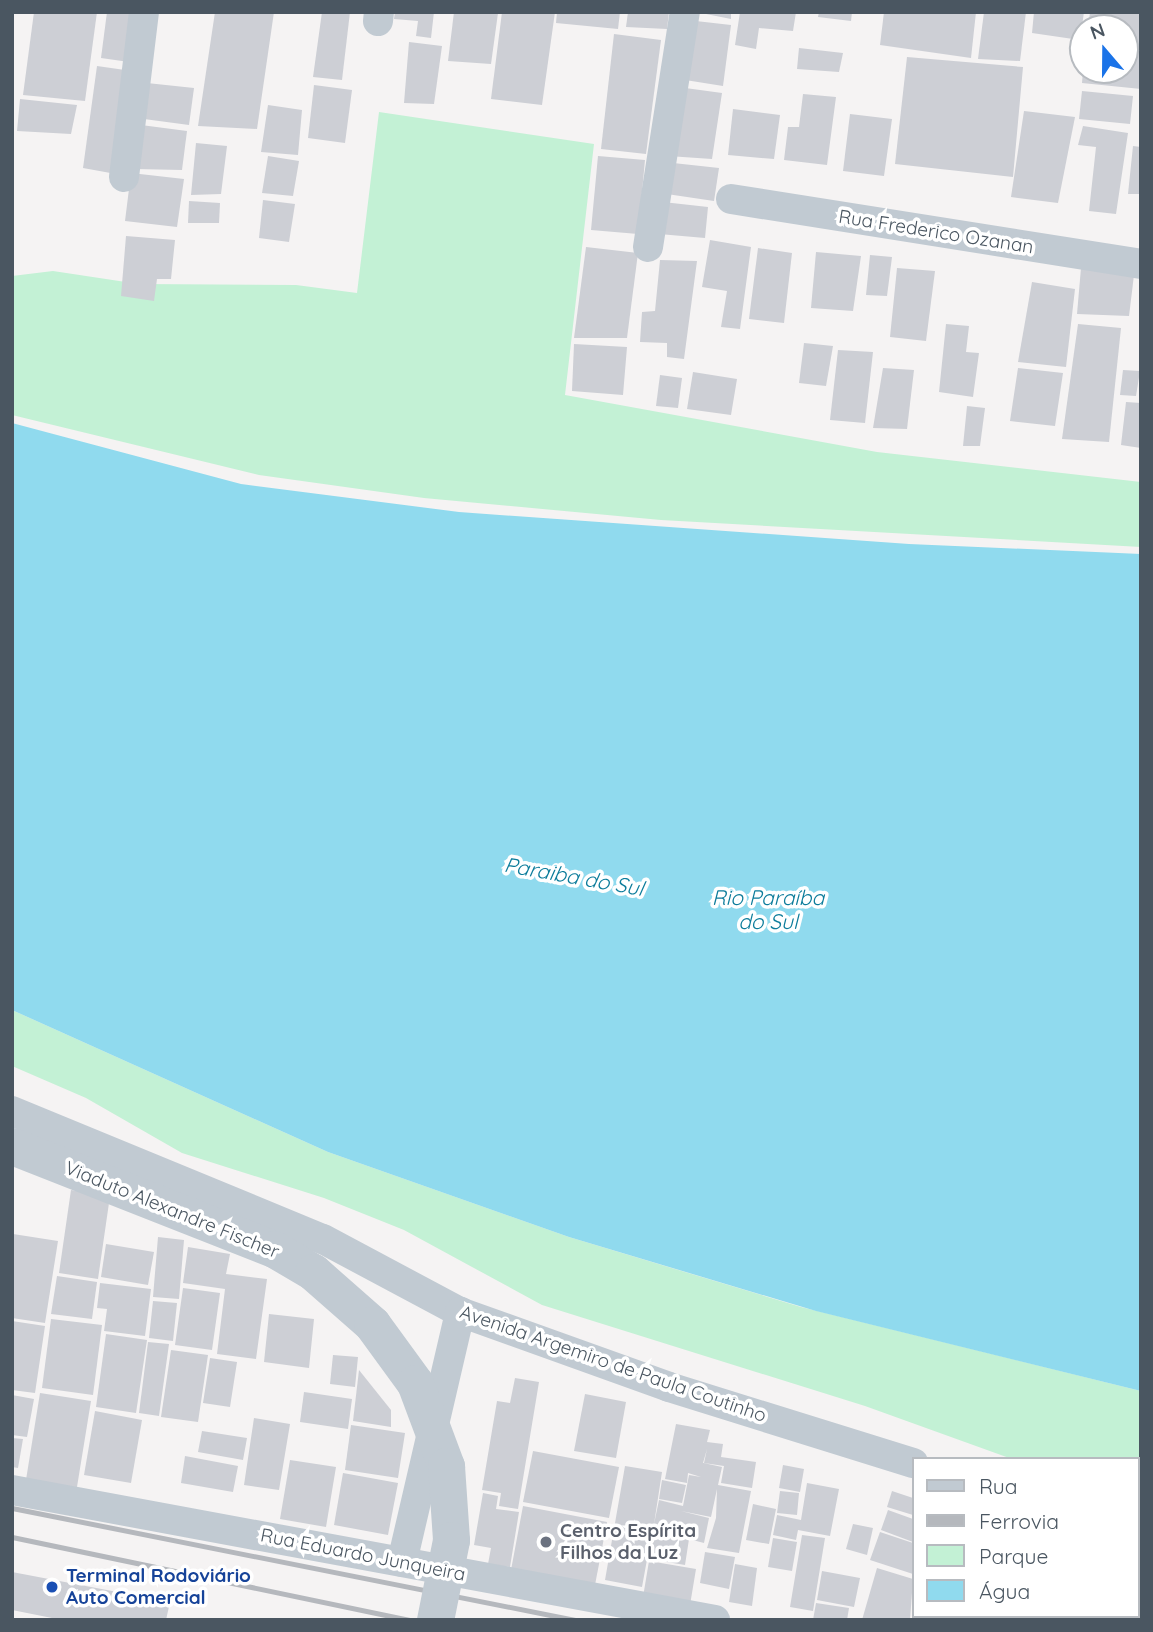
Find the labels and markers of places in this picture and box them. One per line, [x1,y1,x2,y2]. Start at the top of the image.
place label: Centro Espírita Filhos da Luz [560,1520,696,1564]
marker: Centro Espírita Filhos da Luz [538,1534,554,1550]
place label: Terminal Rodoviário Auto Comercial [66,1565,251,1609]
marker: Terminal Rodoviário Auto Comercial [44,1579,60,1595]

